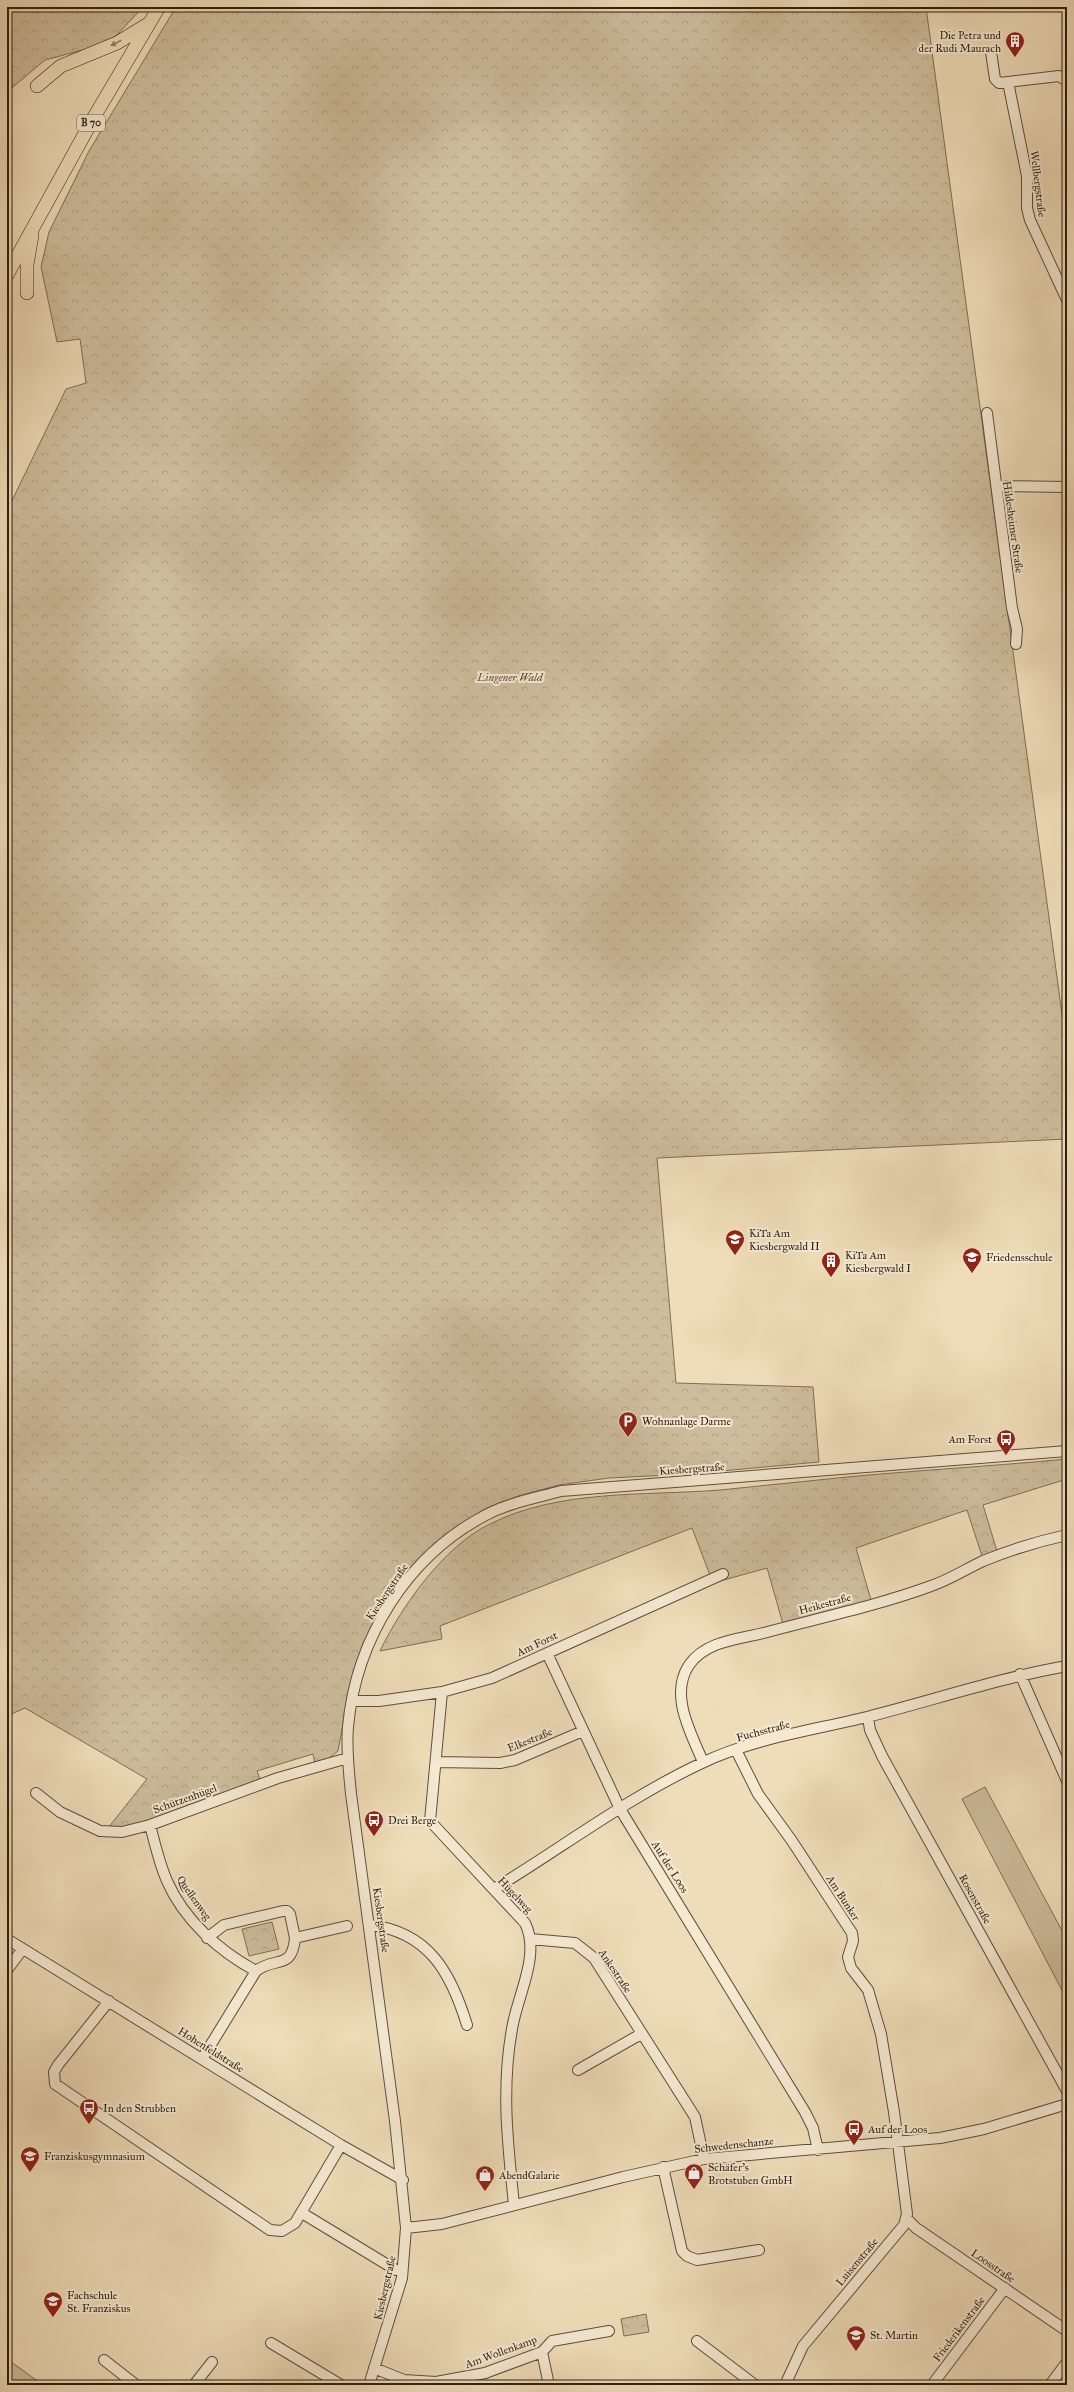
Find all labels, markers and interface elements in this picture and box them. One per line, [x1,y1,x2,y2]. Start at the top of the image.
place label: Die Petra und der Rudi Maurach [919,29,1001,55]
building icon: Die Petra und der Rudi Maurach [1004,30,1026,58]
one-way arrow [110,40,122,46]
road number: B 70 [77,115,105,131]
street label: Wellbergstraße [1027,150,1049,218]
street label: Hildesheimer Straße [1000,480,1026,574]
park label: Lingener Wald [476,671,544,684]
place label: KiTa Am Kiesbergwald II [749,1227,820,1253]
school or university icon: KiTa Am Kiesbergwald II [724,1228,746,1256]
school or university icon: Friedensschule [961,1246,983,1274]
place label: KiTa Am Kiesbergwald I [845,1249,911,1275]
building icon: KiTa Am Kiesbergwald I [820,1250,842,1278]
place label: Friedensschule [986,1251,1053,1264]
parking icon: Wohnanlage Darme [617,1410,639,1438]
place label: Wohnanlage Darme [642,1415,732,1428]
bus stop icon: Am Forst [995,1428,1017,1456]
place label: Am Forst [947,1433,992,1446]
street label: Kiesbergstraße [659,1460,726,1478]
street label: Kiesbergstraße [363,1561,411,1623]
street label: Heikestraße [797,1591,853,1617]
street label: Am Forst [514,1629,560,1660]
street label: Fuchsstraße [735,1718,791,1744]
street label: Elkestraße [506,1725,555,1755]
street label: Schützenhügel [151,1781,219,1817]
bus stop icon: Drei Berge [363,1809,385,1837]
place label: Drei Berge [388,1814,437,1827]
street label: Auf der Loos [648,1838,691,1896]
street label: Am Bunker [823,1872,863,1924]
street label: Rosenstraße [956,1872,994,1926]
street label: Quellenweg [174,1873,215,1923]
street label: Hügelweg [495,1874,536,1916]
street label: Kiesbergstraße [370,1887,392,1954]
street label: Ankestraße [595,1946,635,1996]
street label: Hohenfeldstraße [176,2025,247,2076]
bus stop icon: In den Strubben [78,2097,100,2125]
place label: In den Strubben [103,2102,176,2115]
bus stop icon: Auf der Loos [843,2118,865,2146]
place label: Auf der Loos [867,2123,927,2136]
street label: Schwedenschanze [694,2134,775,2156]
school or university icon: Franziskusgymnasium [19,2145,41,2173]
place label: Franziskusgymnasium [44,2150,146,2163]
place label: Schäfer's Brotstuben GmbH [708,2161,793,2187]
shop icon: Schäfer's Brotstuben GmbH [683,2162,705,2190]
shop icon: AbendGalarie [474,2164,496,2192]
place label: AbendGalarie [498,2169,560,2182]
street label: Luisenstraße [833,2235,881,2289]
street label: Loosstraße [968,2247,1018,2286]
street label: Kiesbergstraße [371,2254,399,2321]
place label: Fachschule St. Franziskus [67,2289,131,2315]
school or university icon: Fachschule St. Franziskus [42,2290,64,2318]
street label: Friederikenstraße [930,2293,988,2364]
school or university icon: St. Martin [845,2324,867,2352]
place label: St. Martin [870,2329,918,2342]
street label: Am Wollenkamp [462,2333,539,2371]

